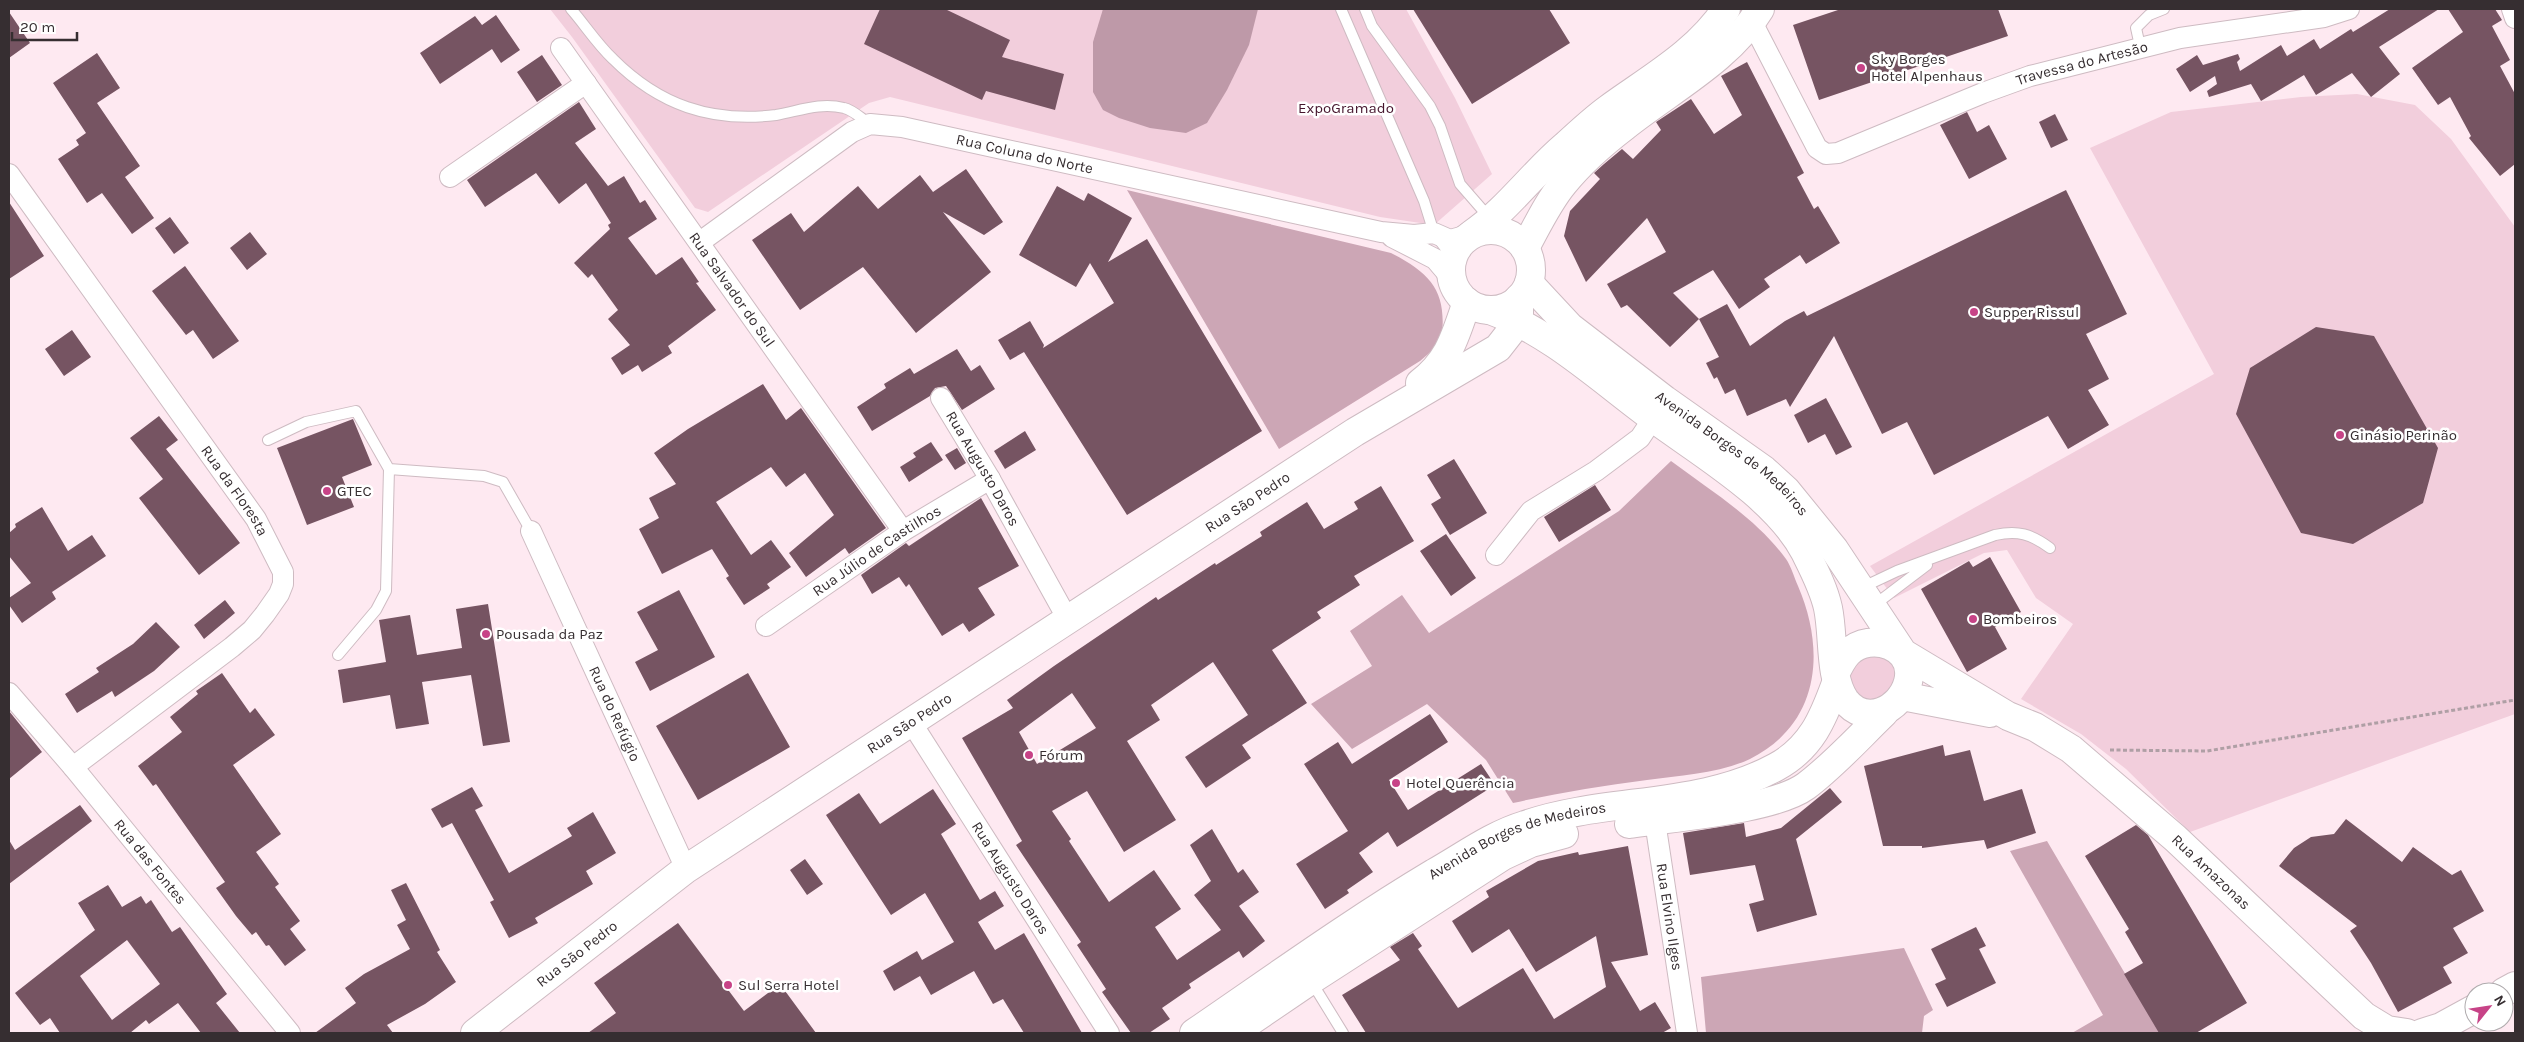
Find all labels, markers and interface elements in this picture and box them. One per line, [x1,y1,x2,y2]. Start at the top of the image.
scale bar [12,10,78,42]
text: 20 m [20,18,55,36]
street label: Travessa do Artesão [2014,38,2150,89]
place label: Sky Borges Hotel Alpenhaus [1871,50,1983,85]
marker: Sky Borges Hotel Alpenhaus [1855,62,1867,74]
park label: ExpoGramado [1298,99,1394,117]
street label: Rua Coluna do Norte [955,130,1095,178]
street label: Rua Salvador do Sul [685,229,779,351]
place label: Supper Rissul [1984,303,2079,321]
marker: Supper Rissul [1968,306,1980,318]
street label: Avenida Borges de Medeiros [1652,387,1812,520]
street label: Rua Augusto Daros [942,408,1023,529]
place label: Ginásio Perinão [2350,426,2457,444]
marker: Ginásio Perinão [2334,429,2346,441]
street label: Rua da Floresta [197,442,272,539]
street label: Rua São Pedro [1202,468,1293,536]
place label: GTEC [337,482,372,500]
marker: GTEC [321,485,333,497]
street label: Rua Júlio de Castilhos [809,501,944,600]
place label: Bombeiros [1983,610,2057,628]
marker: Bombeiros [1967,613,1979,625]
place label: Pousada da Paz [496,625,603,643]
marker: Pousada da Paz [480,628,492,640]
street label: Rua do Refúgio [585,663,644,764]
street label: Rua São Pedro [863,689,955,757]
place label: Fórum [1039,746,1083,764]
marker: Fórum [1023,749,1035,761]
place label: Hotel Querência [1406,774,1515,792]
marker: Hotel Querência [1390,777,1402,789]
street label: Avenida Borges de Medeiros [1425,798,1607,883]
street label: Rua das Fontes [110,815,190,908]
street label: Rua Augusto Daros [968,818,1053,938]
street label: Rua Amazonas [2168,831,2254,913]
street label: Rua Elvino Ilges [1652,862,1686,972]
street label: Rua São Pedro [533,917,621,991]
place label: Sul Serra Hotel [738,976,839,994]
marker: Sul Serra Hotel [722,979,734,991]
north arrow [2464,982,2514,1032]
text: N [2490,992,2510,1009]

